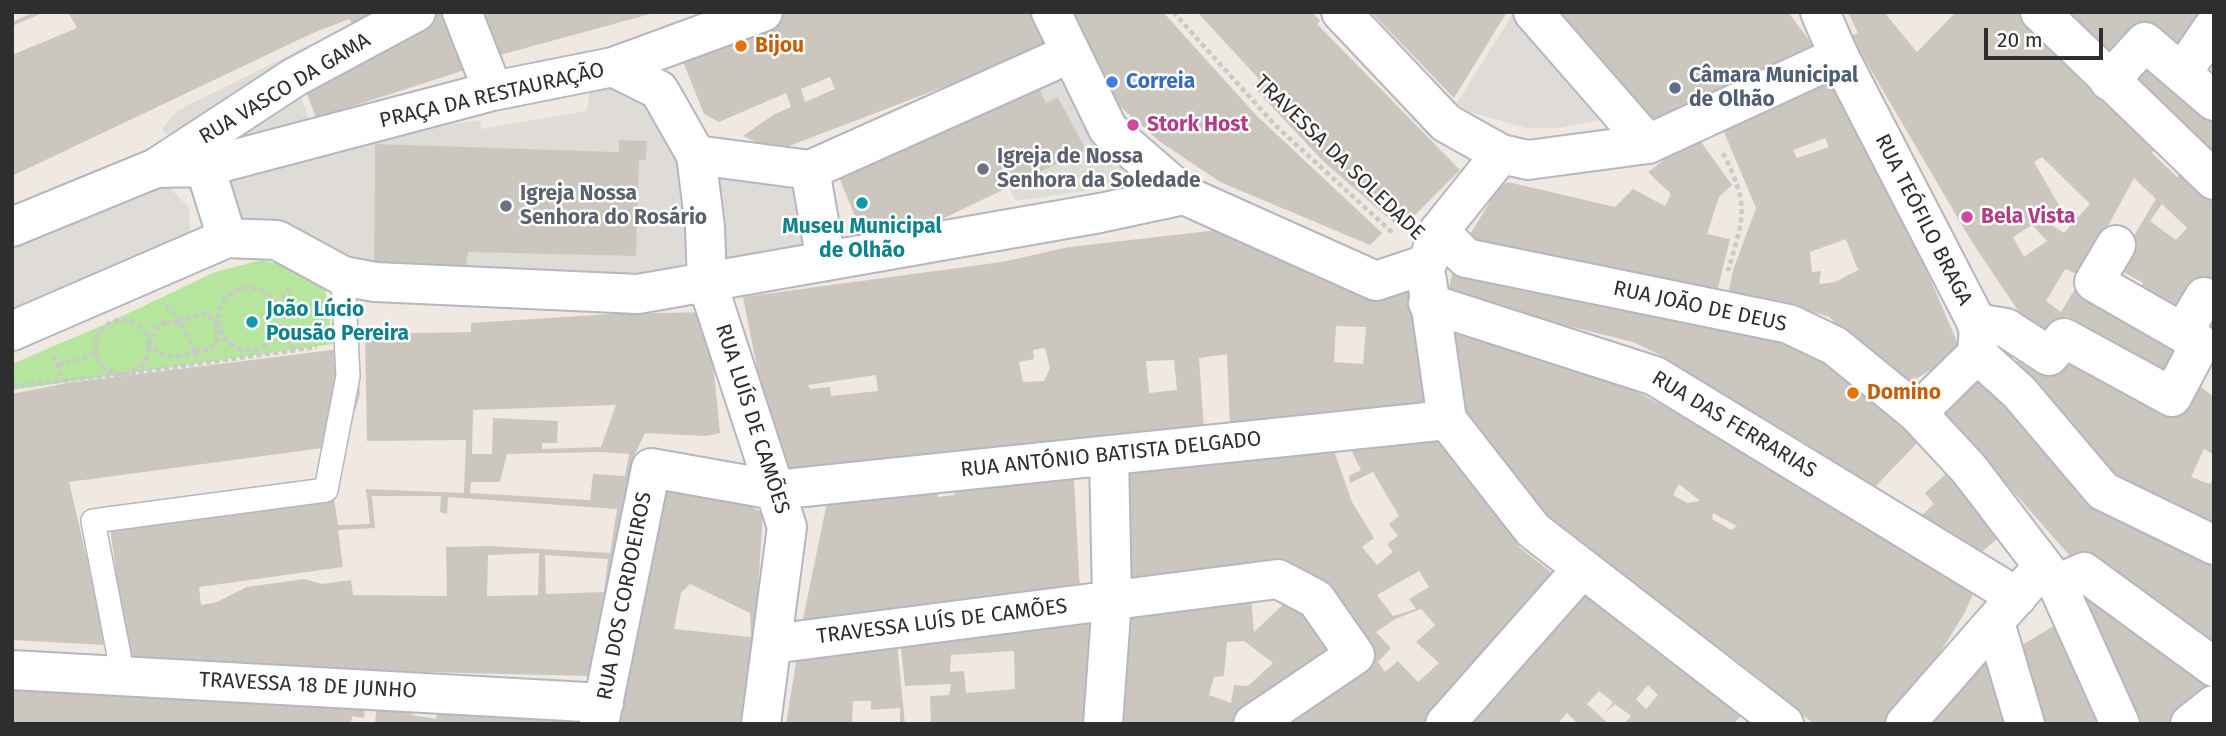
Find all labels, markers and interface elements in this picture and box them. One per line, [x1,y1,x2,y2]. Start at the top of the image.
scale bar [1988,14,2107,58]
text: 20 m [1997,27,2043,53]
street label: RUA VASCO DA GAMA [195,28,375,150]
place label: Bijou [755,33,804,59]
marker: Bijou [733,38,749,54]
street label: PRAÇA DA RESTAURAÇÃO [377,58,607,134]
place label: Câmara Municipal de Olhão [1689,63,1858,113]
place label: Correia [1126,69,1195,95]
street label: TRAVESSA DA SOLEDADE [1249,70,1429,246]
marker: Correia [1104,74,1120,90]
marker: Câmara Municipal de Olhão [1667,80,1683,96]
place label: Stork Host [1147,112,1248,138]
marker: Stork Host [1125,117,1141,133]
street label: RUA TEÓFILO BRAGA [1869,130,1977,310]
place label: Igreja de Nossa Senhora da Soledade [997,144,1201,194]
marker: Igreja de Nossa Senhora da Soledade [975,161,991,177]
place label: Igreja Nossa Senhora do Rosário [520,181,707,231]
marker: Museu Municipal de Olhão [854,195,870,211]
marker: Igreja Nossa Senhora do Rosário [498,198,514,214]
place label: Bela Vista [1981,204,2076,230]
marker: Bela Vista [1959,209,1975,225]
place label: Museu Municipal de Olhão [782,214,942,264]
street label: RUA JOÃO DE DEUS [1611,276,1789,338]
place label: João Lúcio Pousão Pereira [266,297,409,347]
marker: João Lúcio Pousão Pereira [244,314,260,330]
street label: RUA LUÍS DE CAMÕES [709,321,795,517]
street label: RUA DAS FERRARIAS [1647,366,1821,484]
place label: Domino [1867,380,1941,406]
marker: Domino [1845,385,1861,401]
street label: RUA ANTÓNIO BATISTA DELGADO [959,427,1263,483]
street label: RUA DOS CORDOEIROS [592,490,658,702]
street label: TRAVESSA LUÍS DE CAMÕES [815,594,1069,650]
street label: TRAVESSA 18 DE JUNHO [198,668,418,704]

